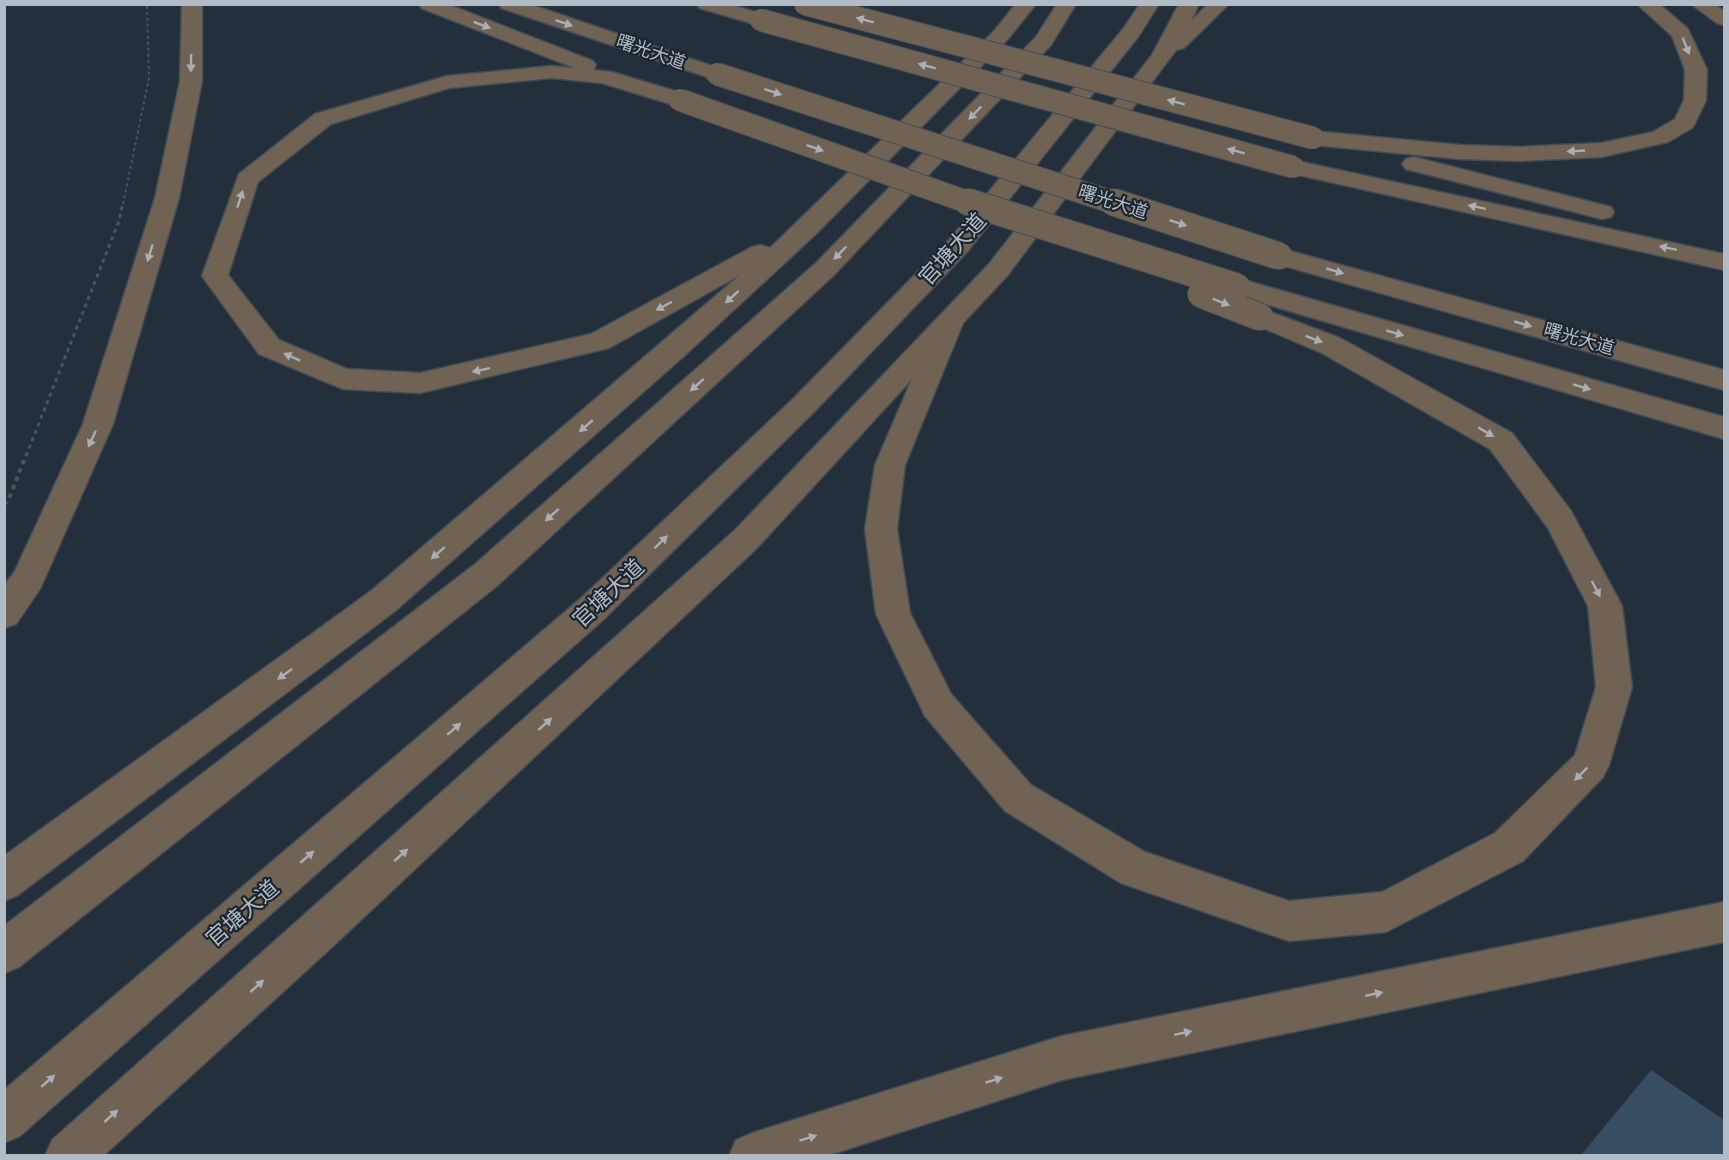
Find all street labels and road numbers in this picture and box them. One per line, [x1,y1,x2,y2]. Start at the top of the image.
street label: 曙光大道 [613,30,689,74]
street label: 曙光大道 [1075,180,1151,224]
street label: 官塘大道 [913,208,992,291]
street label: 曙光大道 [1541,319,1617,359]
street label: 官塘大道 [567,553,650,633]
street label: 官塘大道 [200,874,284,952]

